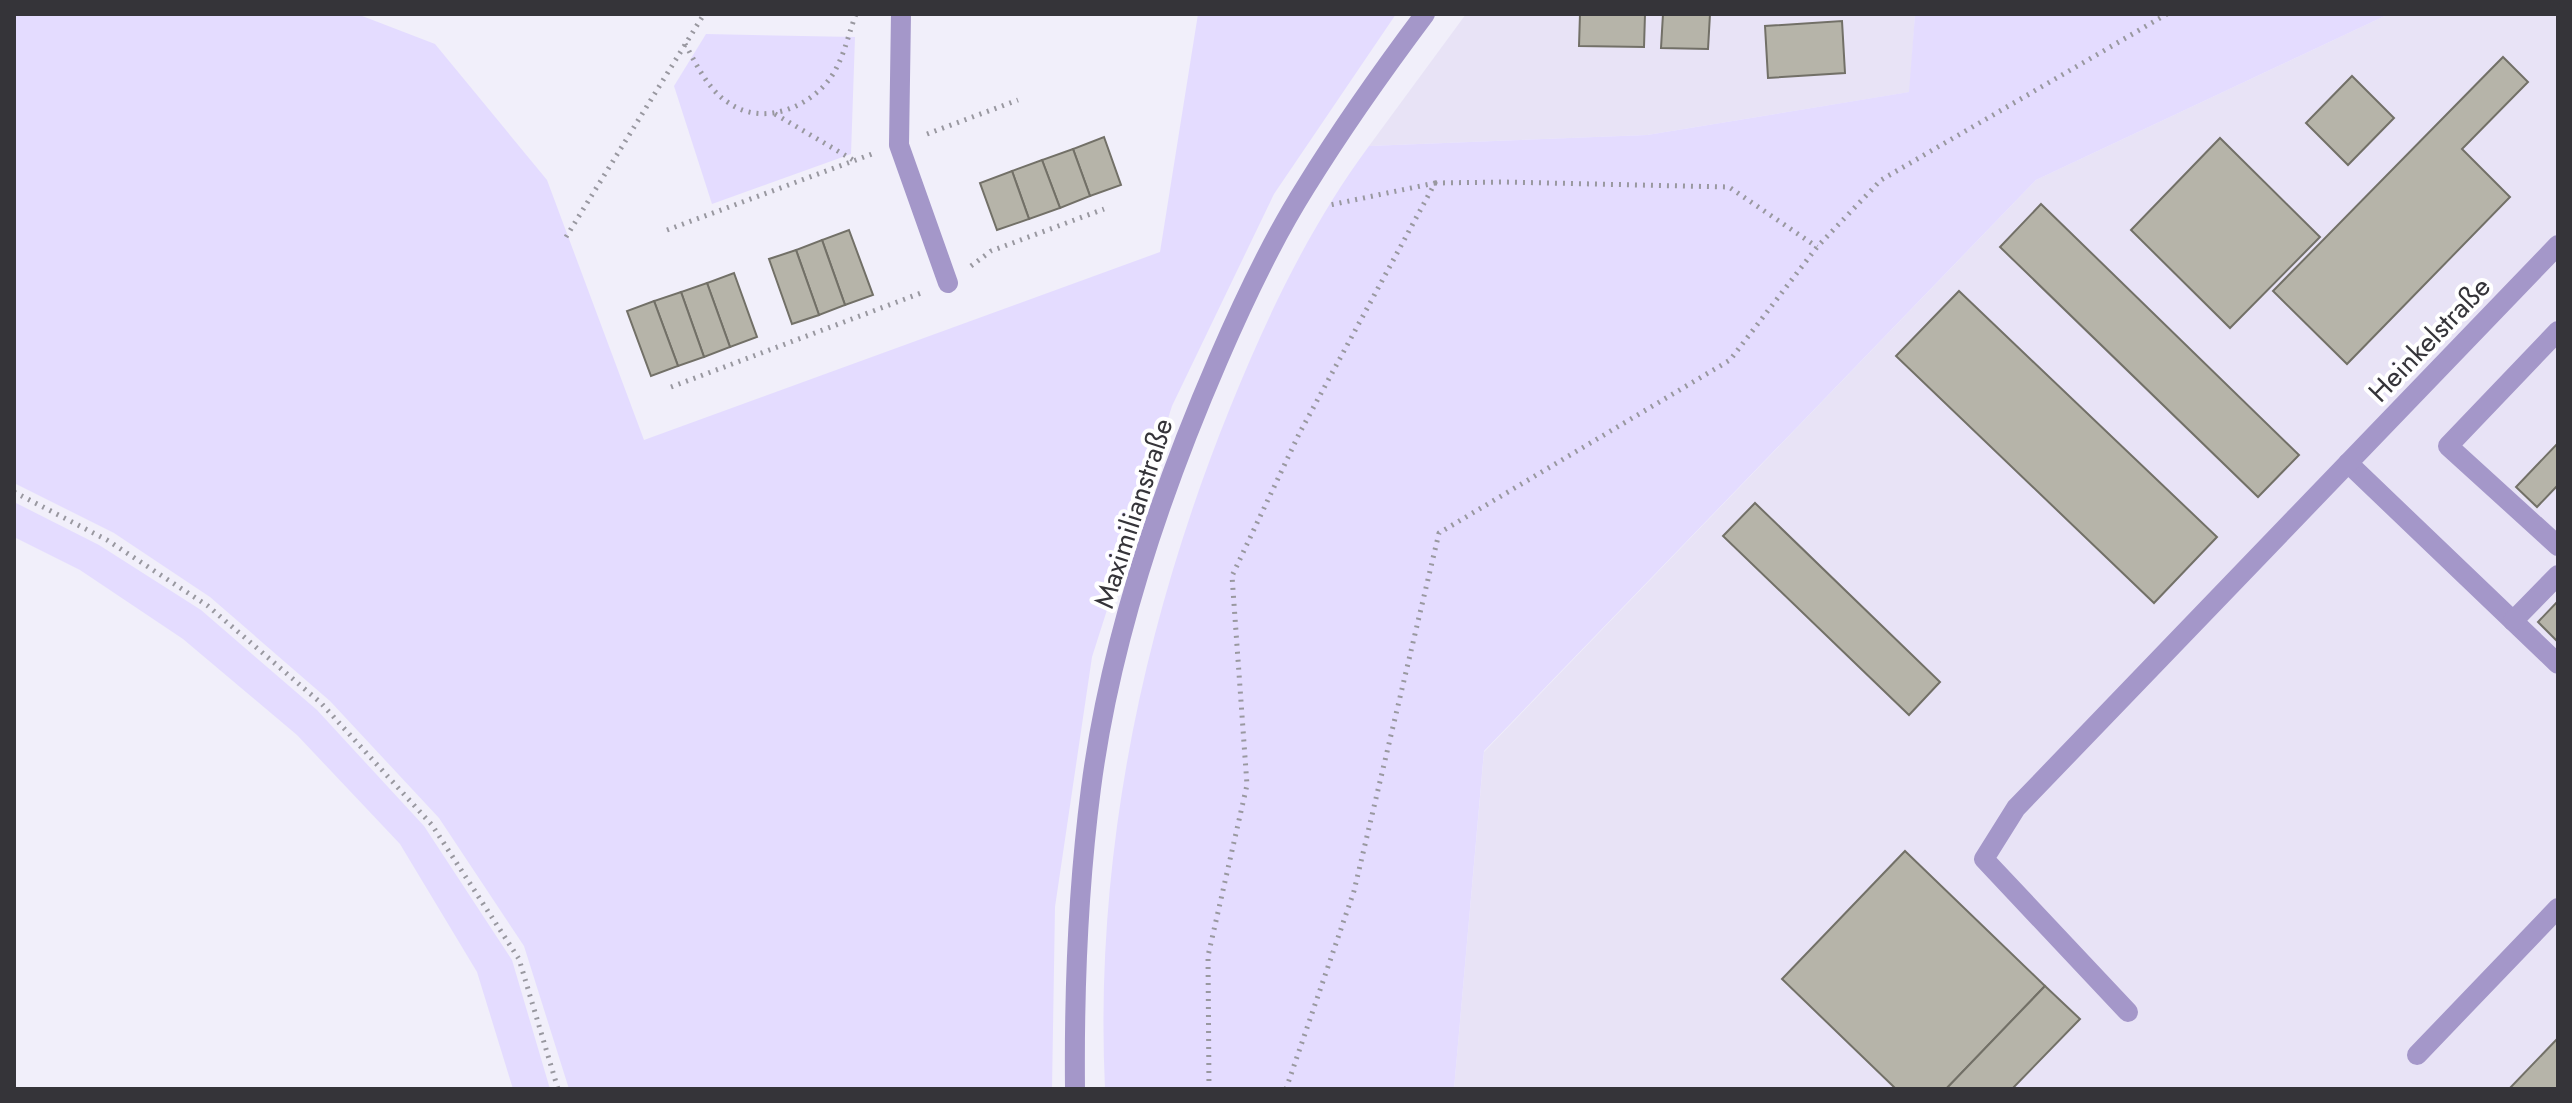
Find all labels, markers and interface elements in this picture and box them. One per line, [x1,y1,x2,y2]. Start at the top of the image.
street label: Heinkelstraße [2359,267,2500,411]
street label: Maximilianstraße [1083,413,1183,613]

